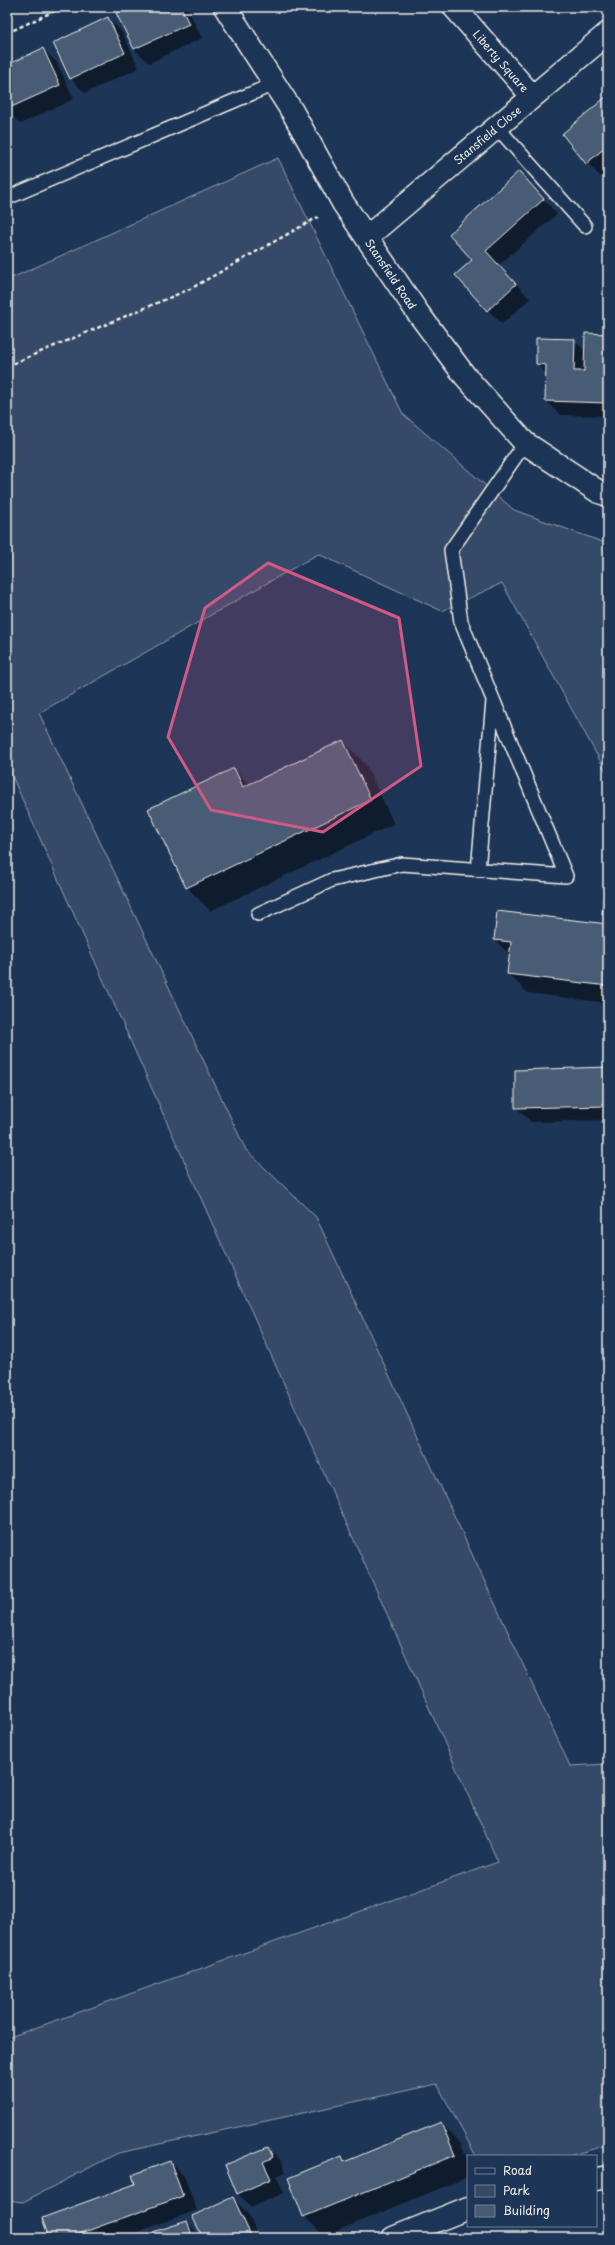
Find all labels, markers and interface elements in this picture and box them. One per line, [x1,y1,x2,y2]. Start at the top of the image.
street label: Liberty Square [469,26,533,96]
street label: Stansfield Close [450,101,525,168]
street label: Stansfield Road [361,235,421,313]
legend [467,2155,597,2227]
text: Road [503,2161,532,2179]
text: Park [503,2181,530,2199]
text: Building [503,2201,550,2219]

